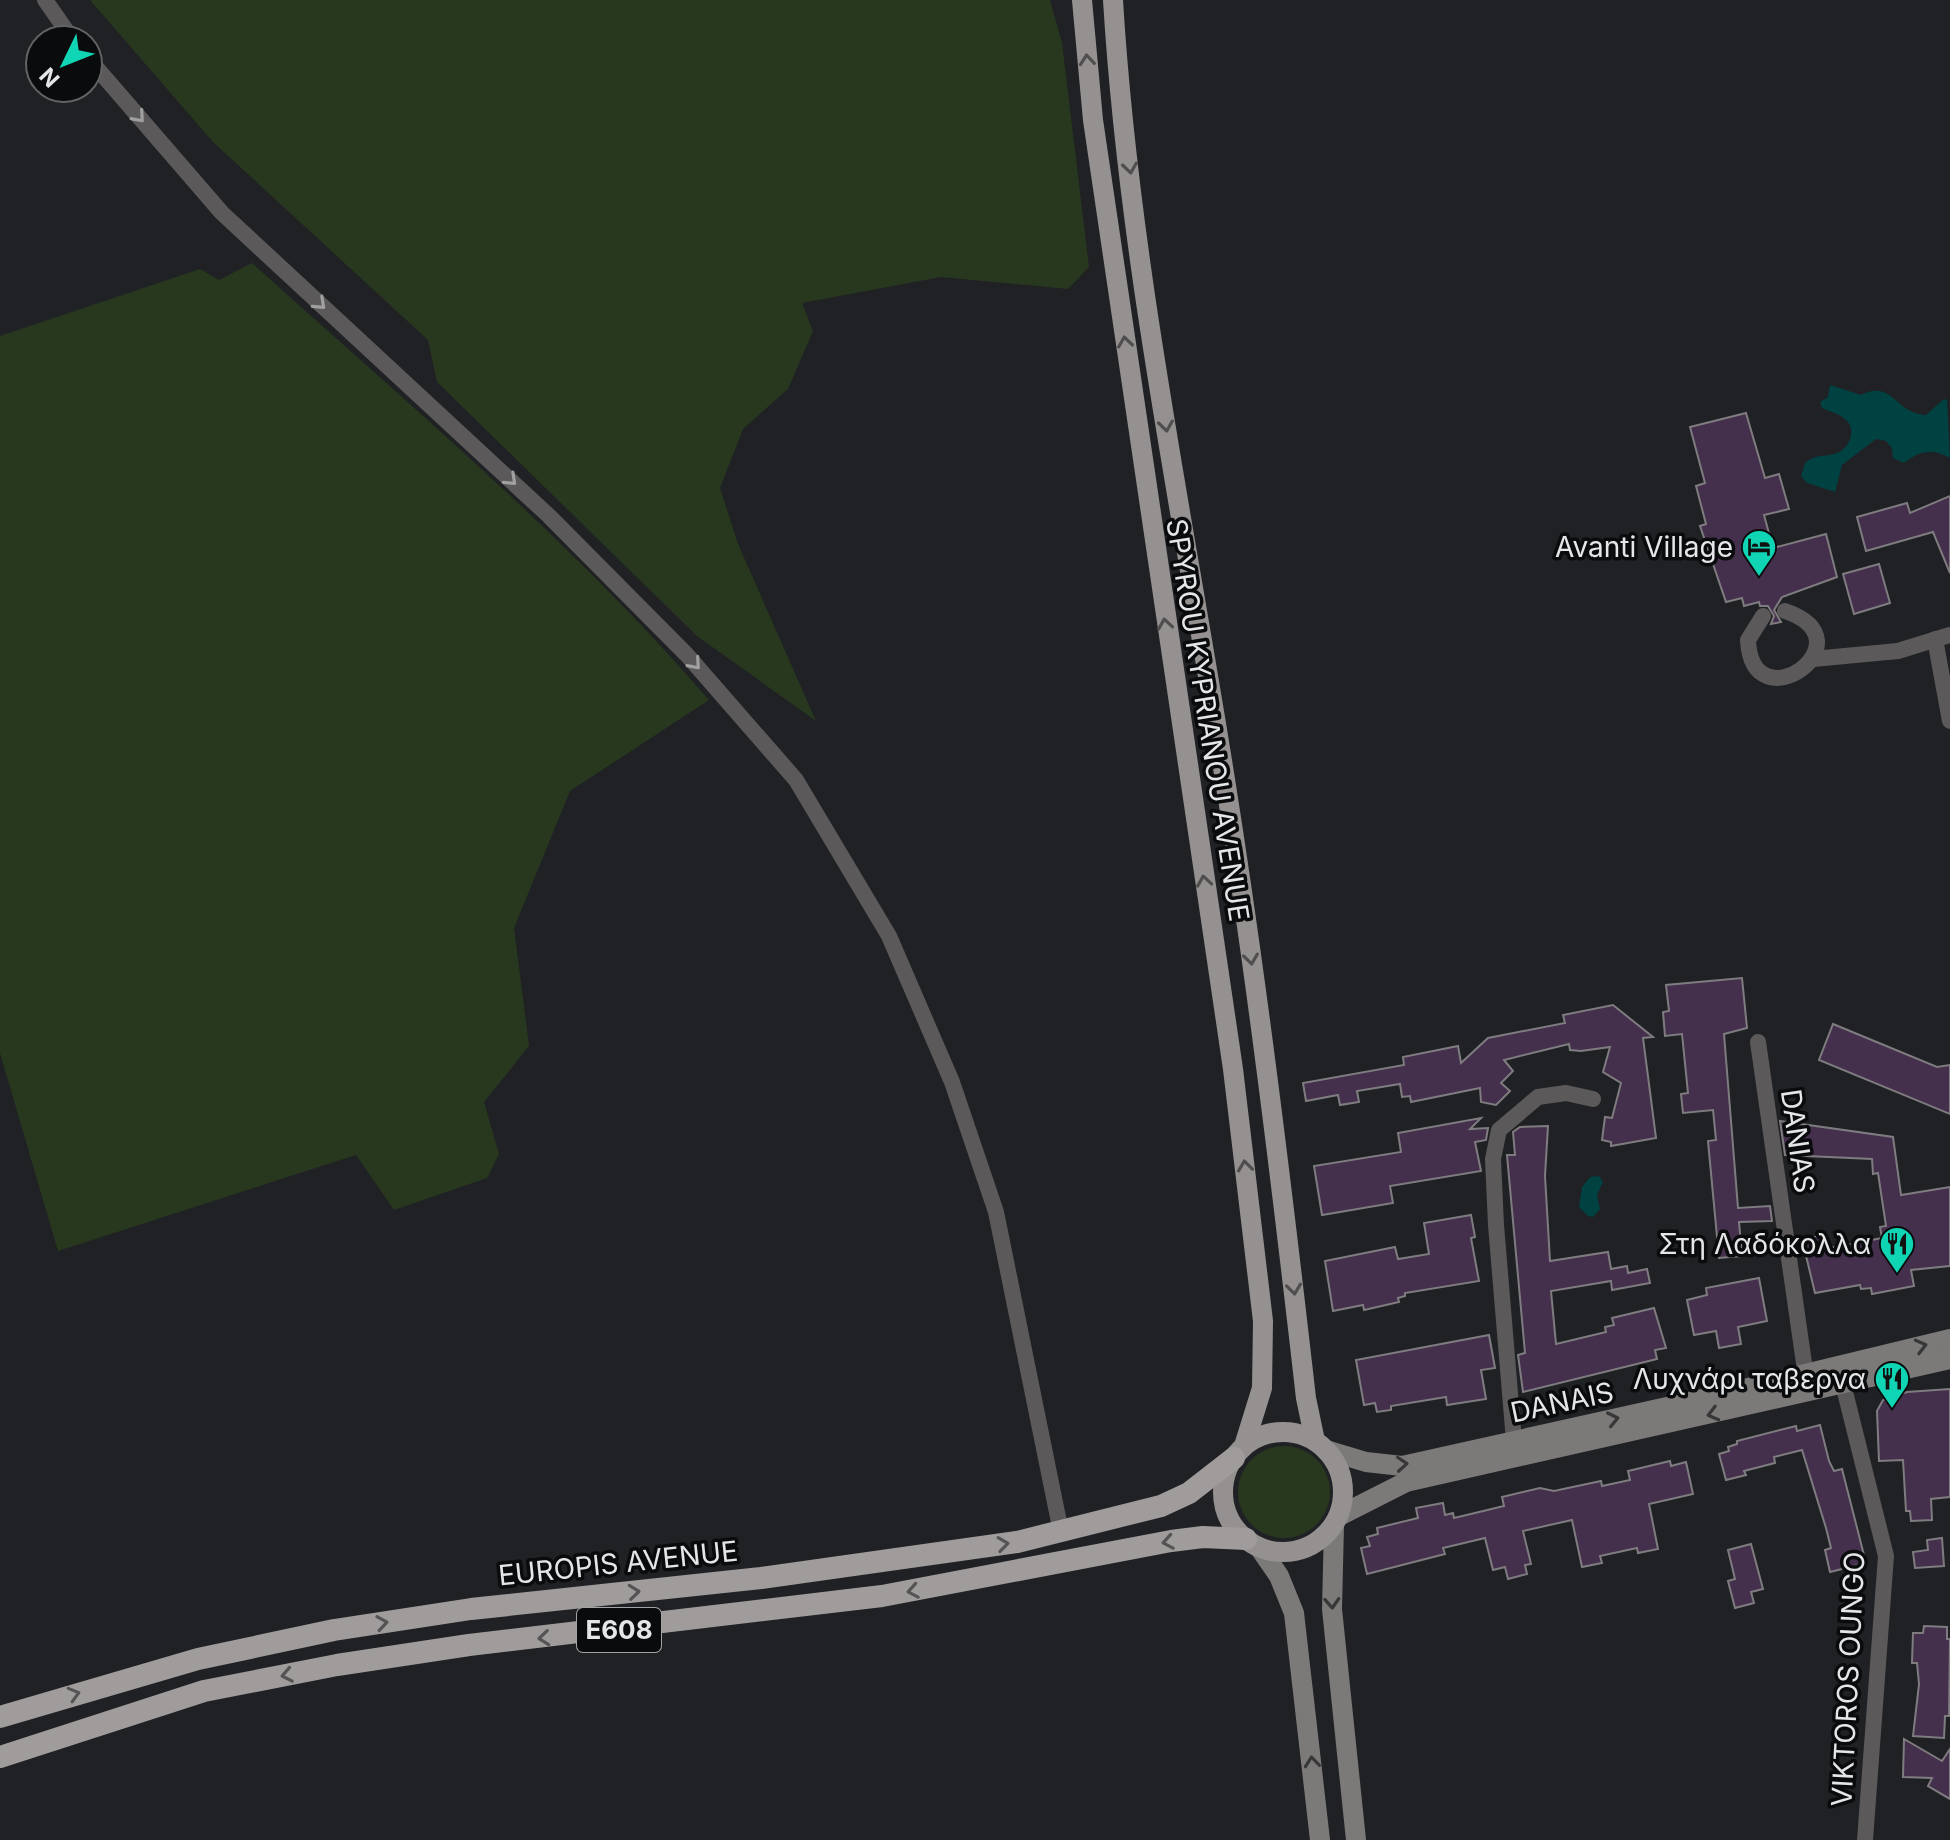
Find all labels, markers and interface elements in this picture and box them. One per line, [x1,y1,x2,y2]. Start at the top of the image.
north arrow [24,24,104,104]
one-way arrow [1079,53,1096,66]
text: N [34,63,65,93]
one-way arrow [129,108,144,123]
one-way arrow [1121,161,1138,175]
one-way arrow [310,294,325,308]
one-way arrow [1117,336,1134,349]
one-way arrow [1157,420,1174,433]
one-way arrow [501,471,516,485]
street label: SPYROU KYPRIANOU AVENUE [1159,516,1257,924]
hotel icon: Avanti Village [1740,528,1778,578]
place label: Avanti Village [1555,530,1733,564]
one-way arrow [1157,617,1174,631]
one-way arrow [685,654,700,669]
one-way arrow [1196,874,1213,888]
one-way arrow [1241,952,1258,966]
street label: DANIAS [1774,1087,1822,1195]
one-way arrow [1236,1159,1253,1172]
restaurant icon: Στη Λαδόκολλα [1878,1225,1916,1275]
place label: Στη Λαδόκολλα [1659,1227,1871,1261]
one-way arrow [1285,1283,1302,1296]
one-way arrow [1914,1338,1928,1355]
restaurant icon: Λυχνάρι ταβερνα [1873,1360,1911,1410]
place label: Λυχνάρι ταβερνα [1633,1362,1866,1396]
street label: DANAIS [1507,1375,1617,1429]
one-way arrow [1706,1405,1720,1422]
one-way arrow [1606,1411,1619,1428]
one-way arrow [1395,1456,1408,1473]
one-way arrow [1162,1533,1175,1550]
street label: EUROPIS AVENUE [497,1534,739,1592]
one-way arrow [996,1536,1010,1553]
street label: VIKTOROS OUNGO [1824,1551,1872,1807]
one-way arrow [906,1581,920,1598]
one-way arrow [628,1583,641,1600]
one-way arrow [1323,1597,1340,1610]
road number: E608 [577,1608,661,1652]
one-way arrow [375,1615,389,1632]
one-way arrow [537,1629,550,1646]
one-way arrow [281,1666,294,1683]
one-way arrow [67,1687,81,1703]
one-way arrow [1304,1755,1321,1768]

